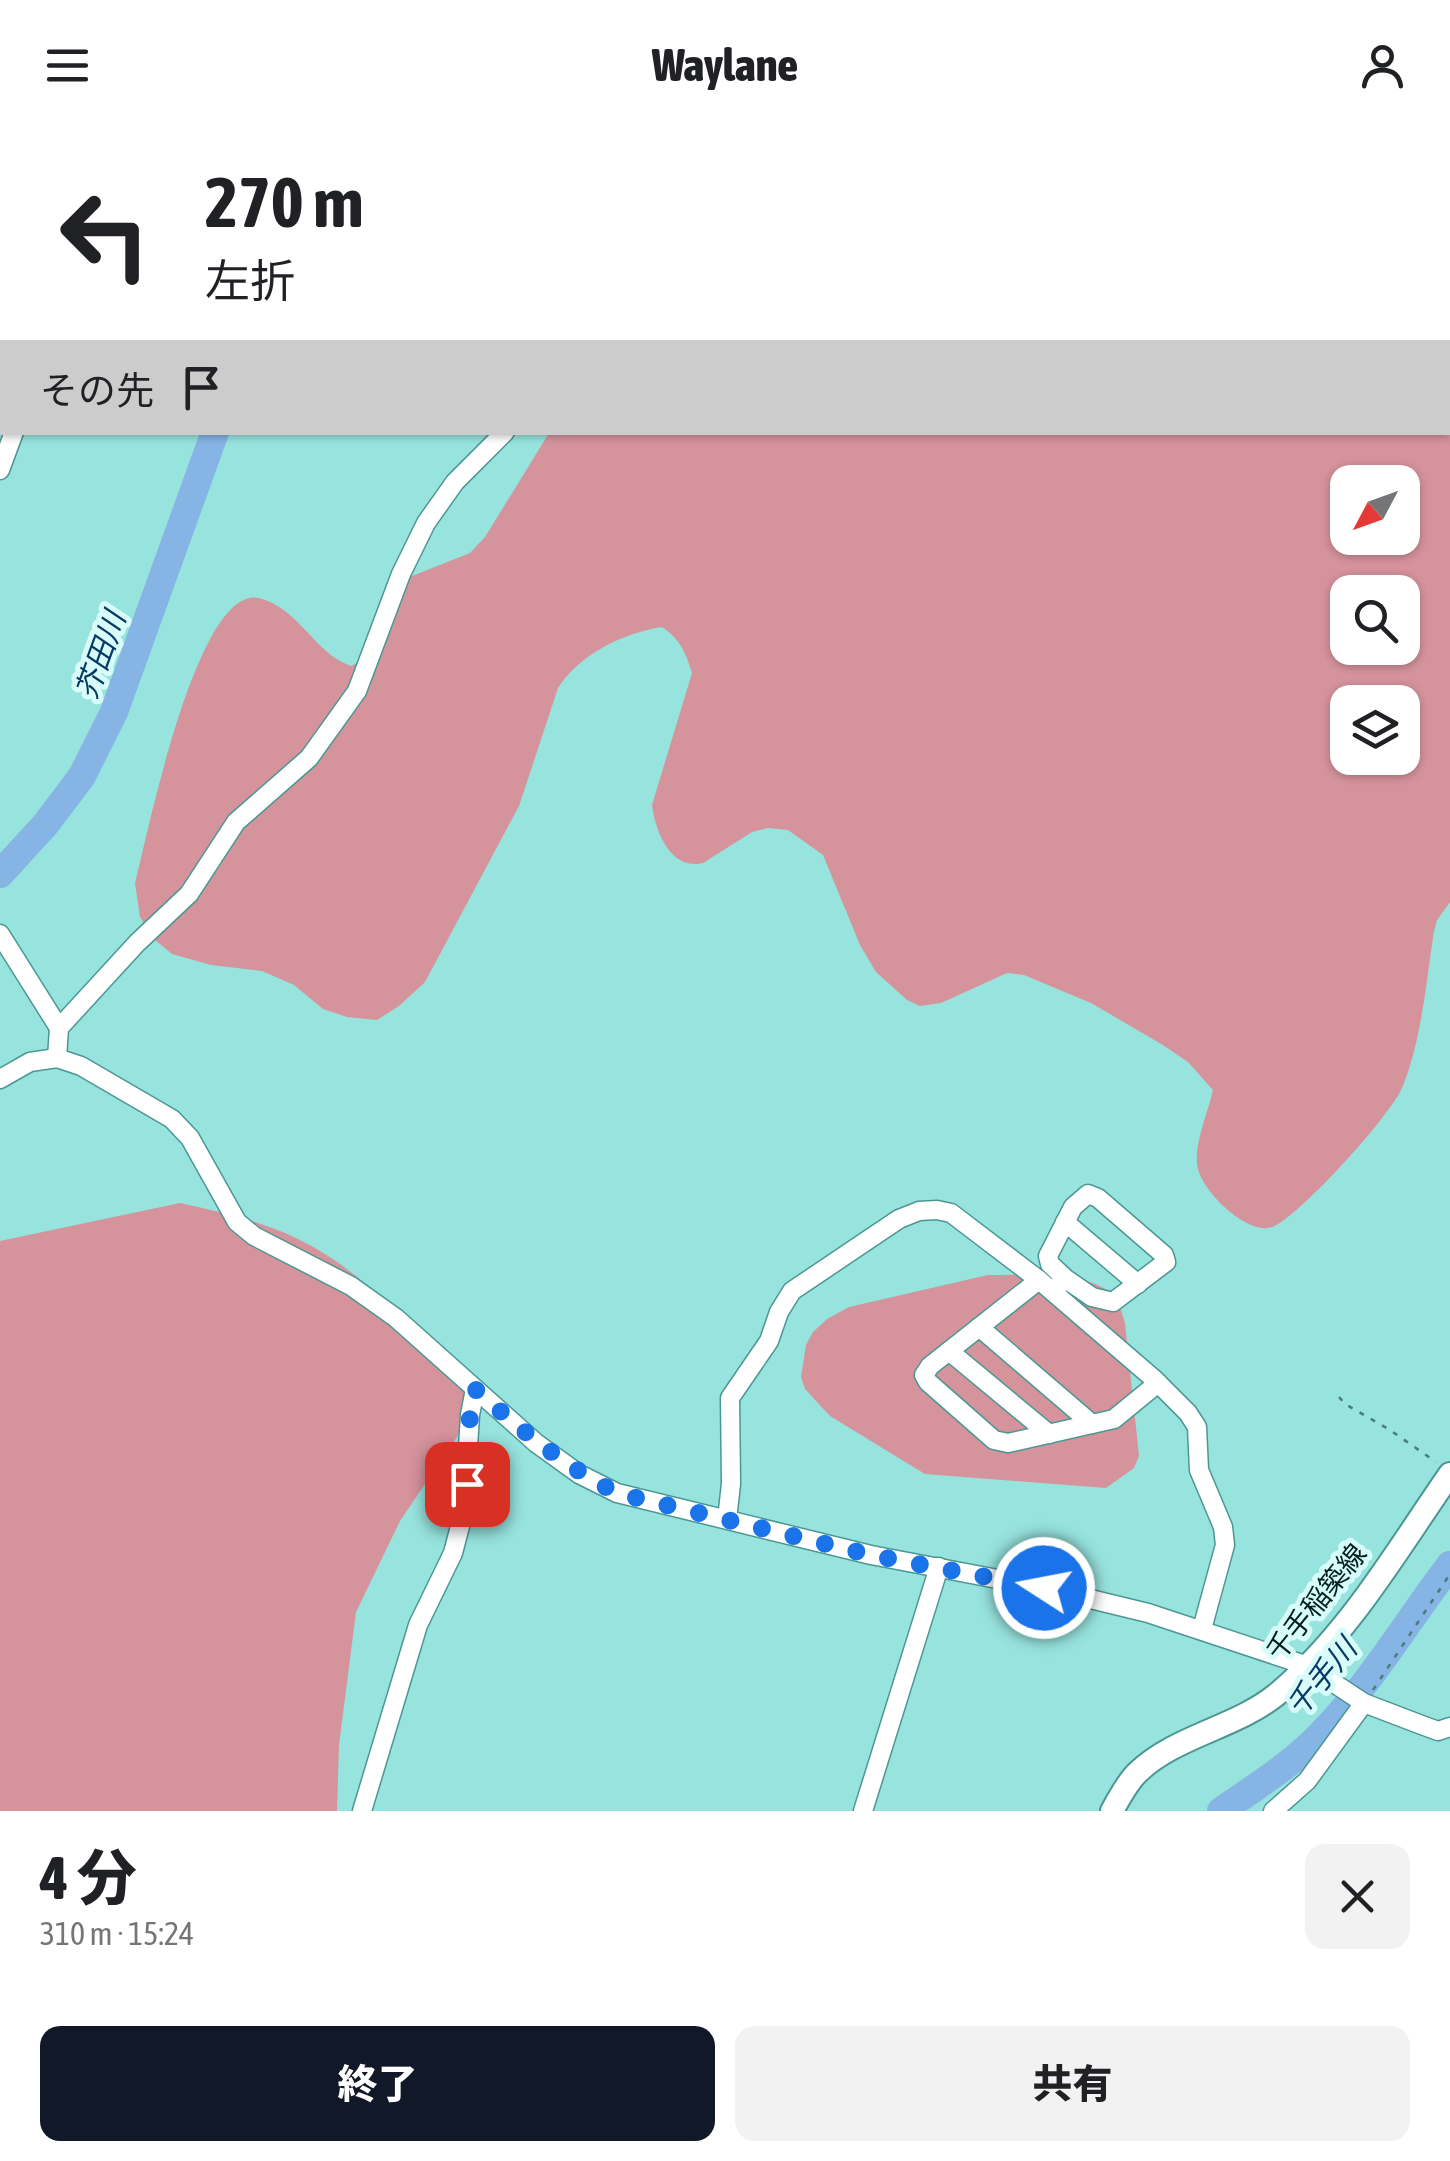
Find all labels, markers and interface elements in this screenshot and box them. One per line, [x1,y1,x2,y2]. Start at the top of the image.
icon: menu [40,38,95,93]
icon: person [1355,38,1410,93]
text: Waylane [652,39,798,91]
text: 270 m [205,162,364,242]
icon: left [40,170,170,300]
text: 左折 [205,255,295,307]
icon: arrive [174,360,229,415]
text: その先 [40,369,154,412]
north arrow [1330,465,1420,555]
map controls [1330,465,1420,775]
button: search [1330,575,1420,665]
water label: 芥田川 [69,604,132,703]
button: layers [1330,685,1420,775]
pin [425,1442,510,1527]
icon: arrive [440,1457,495,1512]
position arrow [992,1536,1096,1640]
street label: 千手稲築線 [1260,1538,1372,1666]
water label: 千手川 [1279,1629,1365,1722]
text: 4 分 [40,1843,136,1912]
button: close [1305,1844,1410,1949]
text: 310 m · 15:24 [40,1915,194,1952]
button: 終了 [40,2026,715,2141]
button: 共有 [735,2026,1410,2141]

